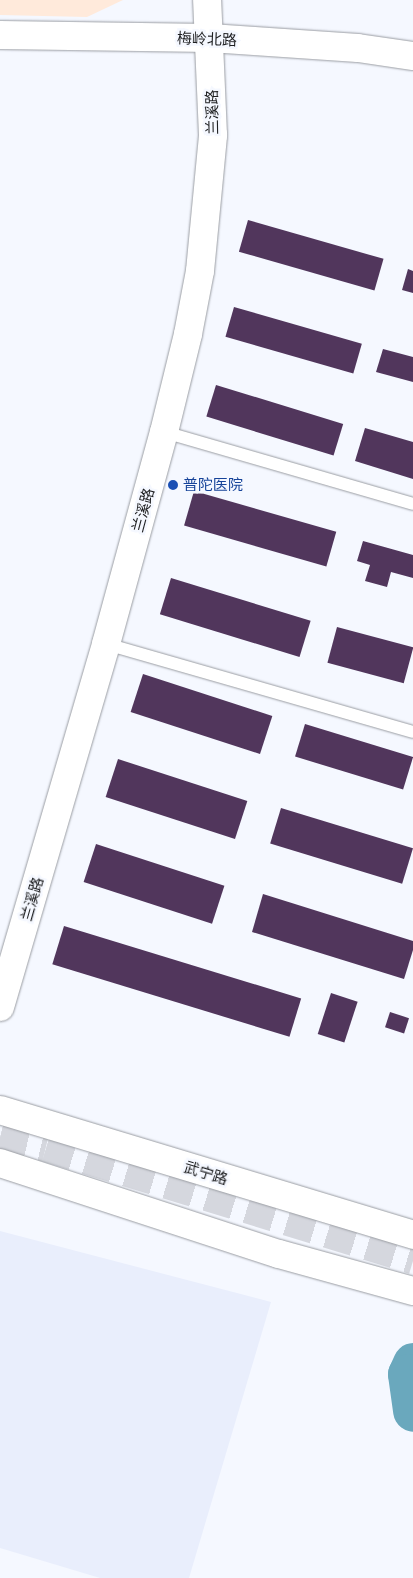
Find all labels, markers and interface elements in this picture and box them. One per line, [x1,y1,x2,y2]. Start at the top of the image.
street label: 梅岭北路 [177,29,237,49]
street label: 兰溪路 [203,89,221,135]
place label: 普陀医院 [183,476,243,494]
marker: 普陀医院 [167,479,179,491]
street label: 兰溪路 [128,486,158,534]
street label: 兰溪路 [17,875,47,923]
street label: 武宁路 [182,1158,230,1188]

